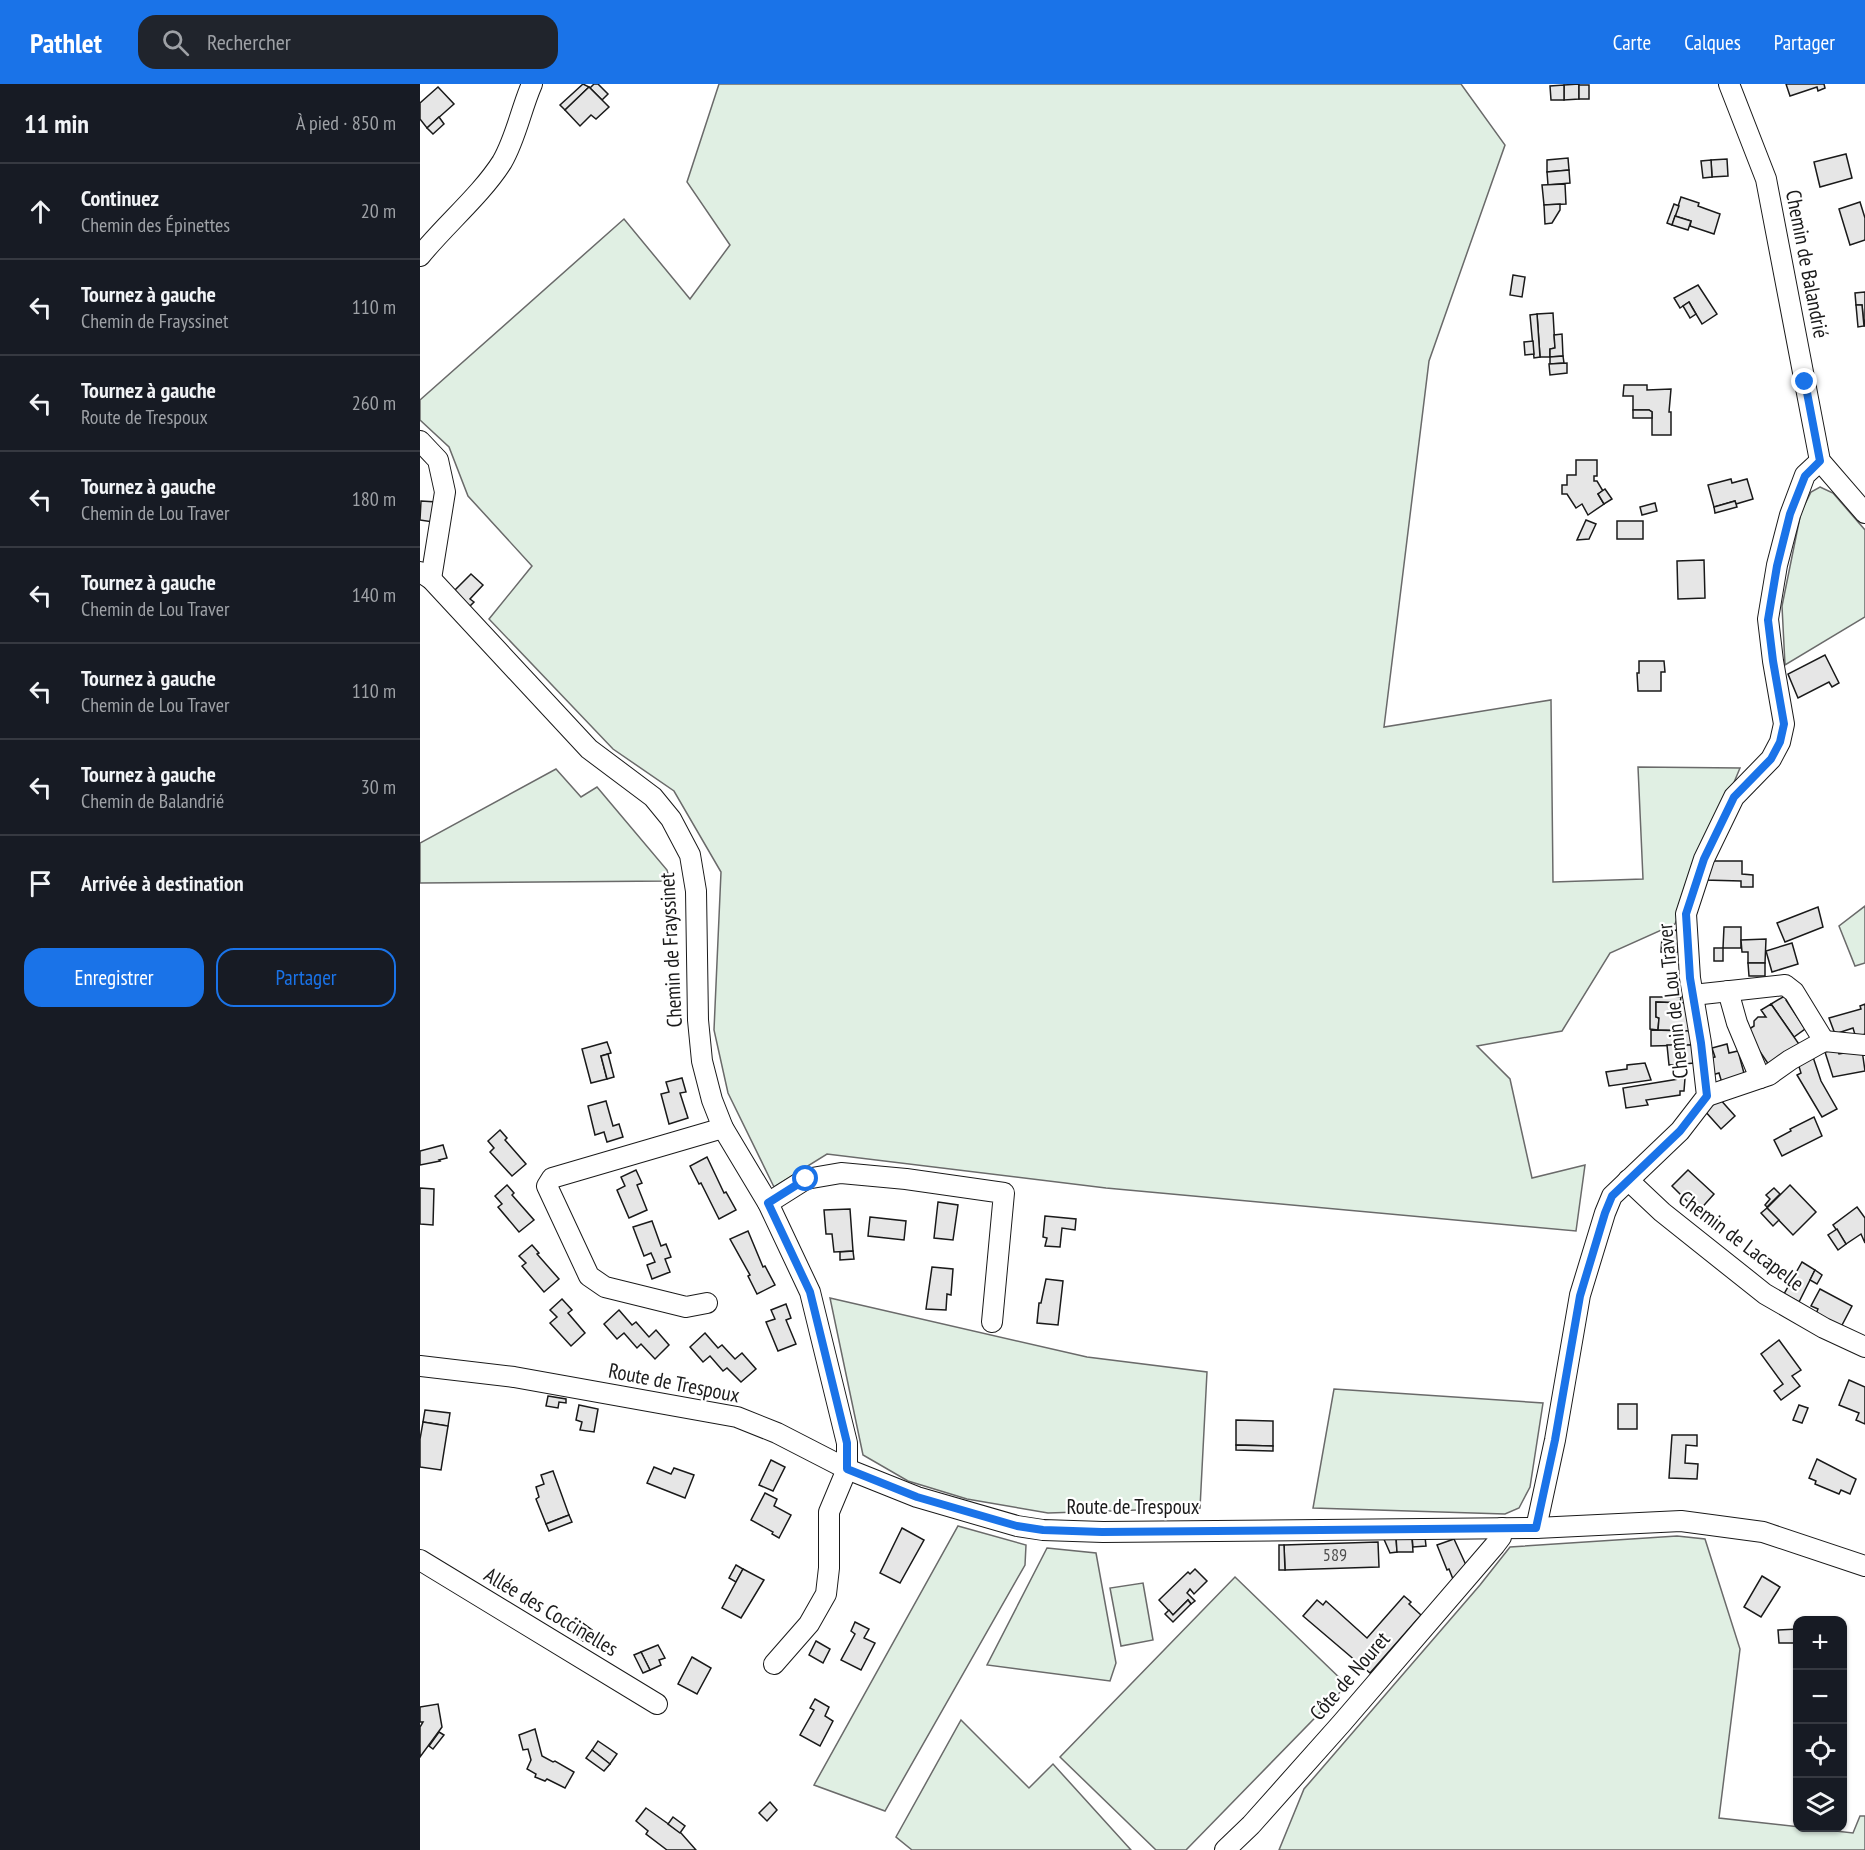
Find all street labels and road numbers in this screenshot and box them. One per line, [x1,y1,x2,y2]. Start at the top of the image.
street label: Chemin de Balandrié [1780,187,1835,340]
street label: Chemin de Frayssinet [653,872,688,1028]
street label: Chemin de Lou Traver [1651,922,1694,1080]
street label: Chemin de Lacapelle [1673,1184,1810,1297]
street label: Route de Trespoux [606,1357,742,1409]
street label: Route de Trespoux [1067,1493,1200,1520]
street label: Allée des Coccinelles [479,1561,623,1662]
street label: Côte de Nouret [1304,1626,1396,1726]

